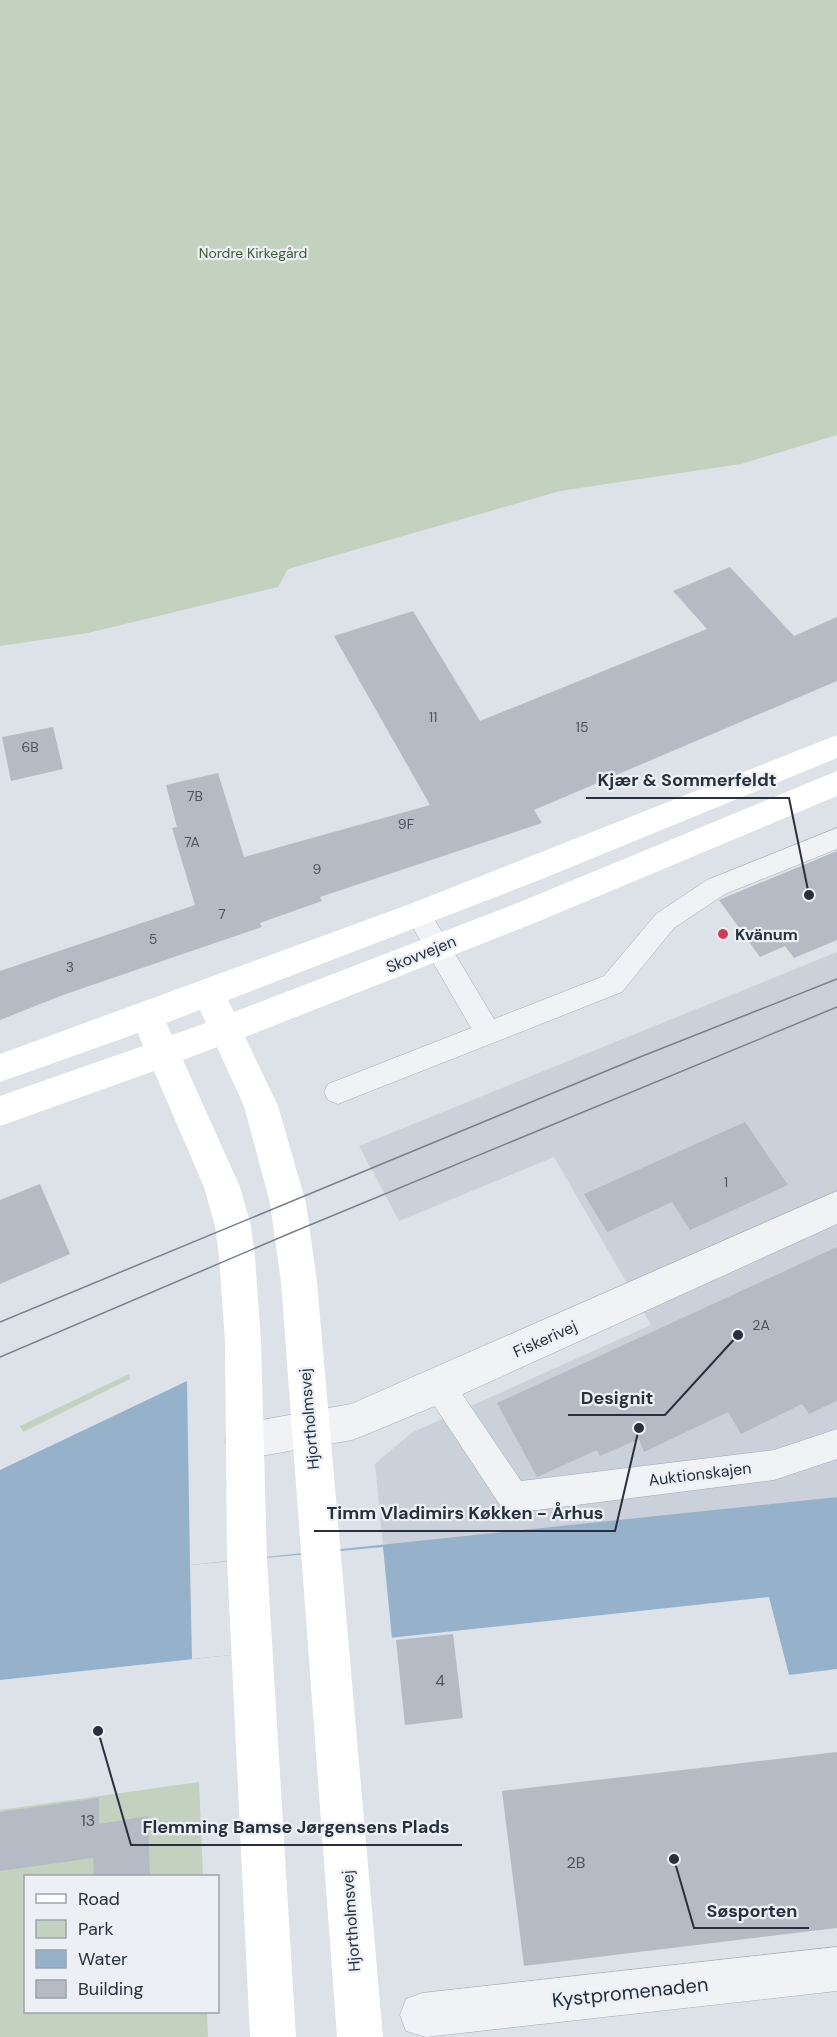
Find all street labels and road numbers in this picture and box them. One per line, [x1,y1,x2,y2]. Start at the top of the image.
street label: Skovvejen [383,930,459,978]
street label: Fiskerivej [510,1316,580,1362]
street label: Hjortholmsvej [294,1367,324,1471]
street label: Auktionskajen [647,1457,753,1491]
street label: Hjortholmsvej [337,1870,365,1972]
street label: Kystpromenaden [551,1971,709,2013]

